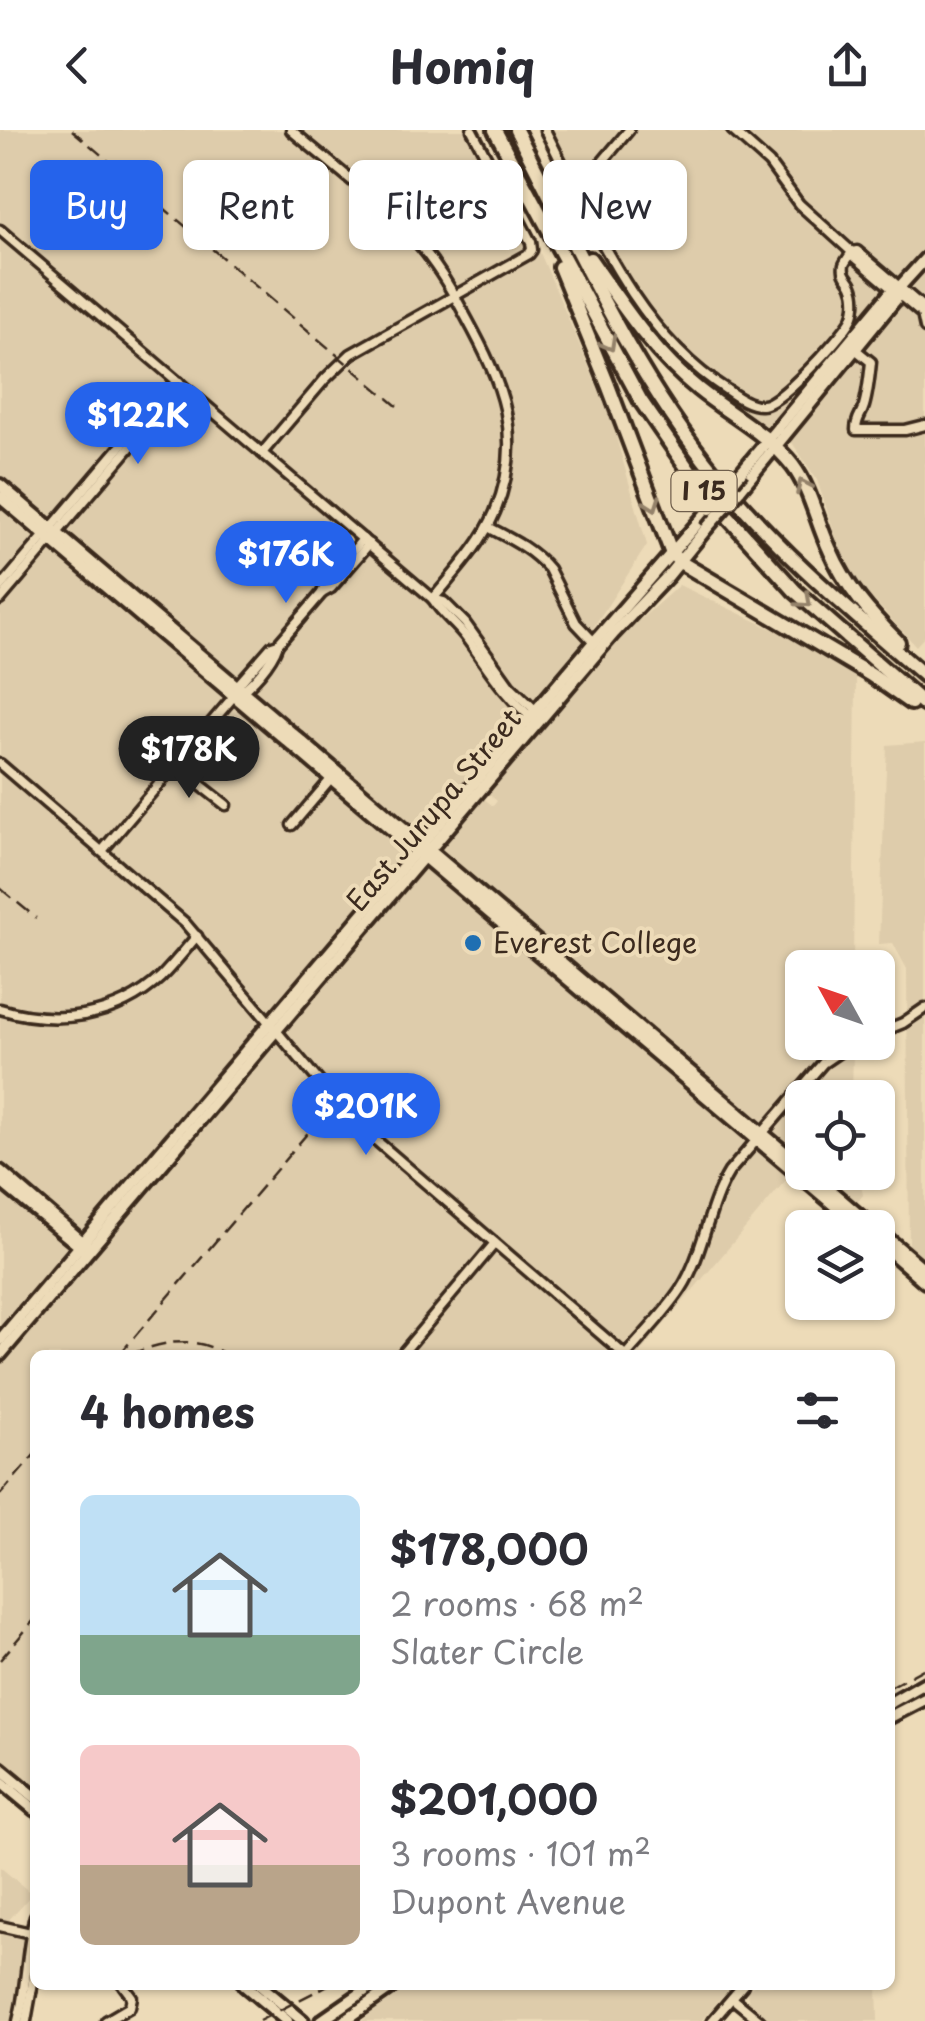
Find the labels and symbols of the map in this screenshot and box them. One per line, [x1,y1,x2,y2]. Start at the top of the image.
one-way arrow [596,333,616,351]
pin: $122K [68,382,208,467]
road number: I 15 [672,471,736,511]
one-way arrow [796,479,816,497]
one-way arrow [641,494,662,511]
pin: $176K [216,521,356,606]
one-way arrow [793,589,812,607]
street label: East Jurupa Street [335,698,531,920]
pin: $178K [119,716,259,801]
place label: Everest College [493,920,697,963]
marker: Everest College [462,932,484,954]
north arrow [785,950,895,1060]
pin: $201K [296,1073,436,1158]

